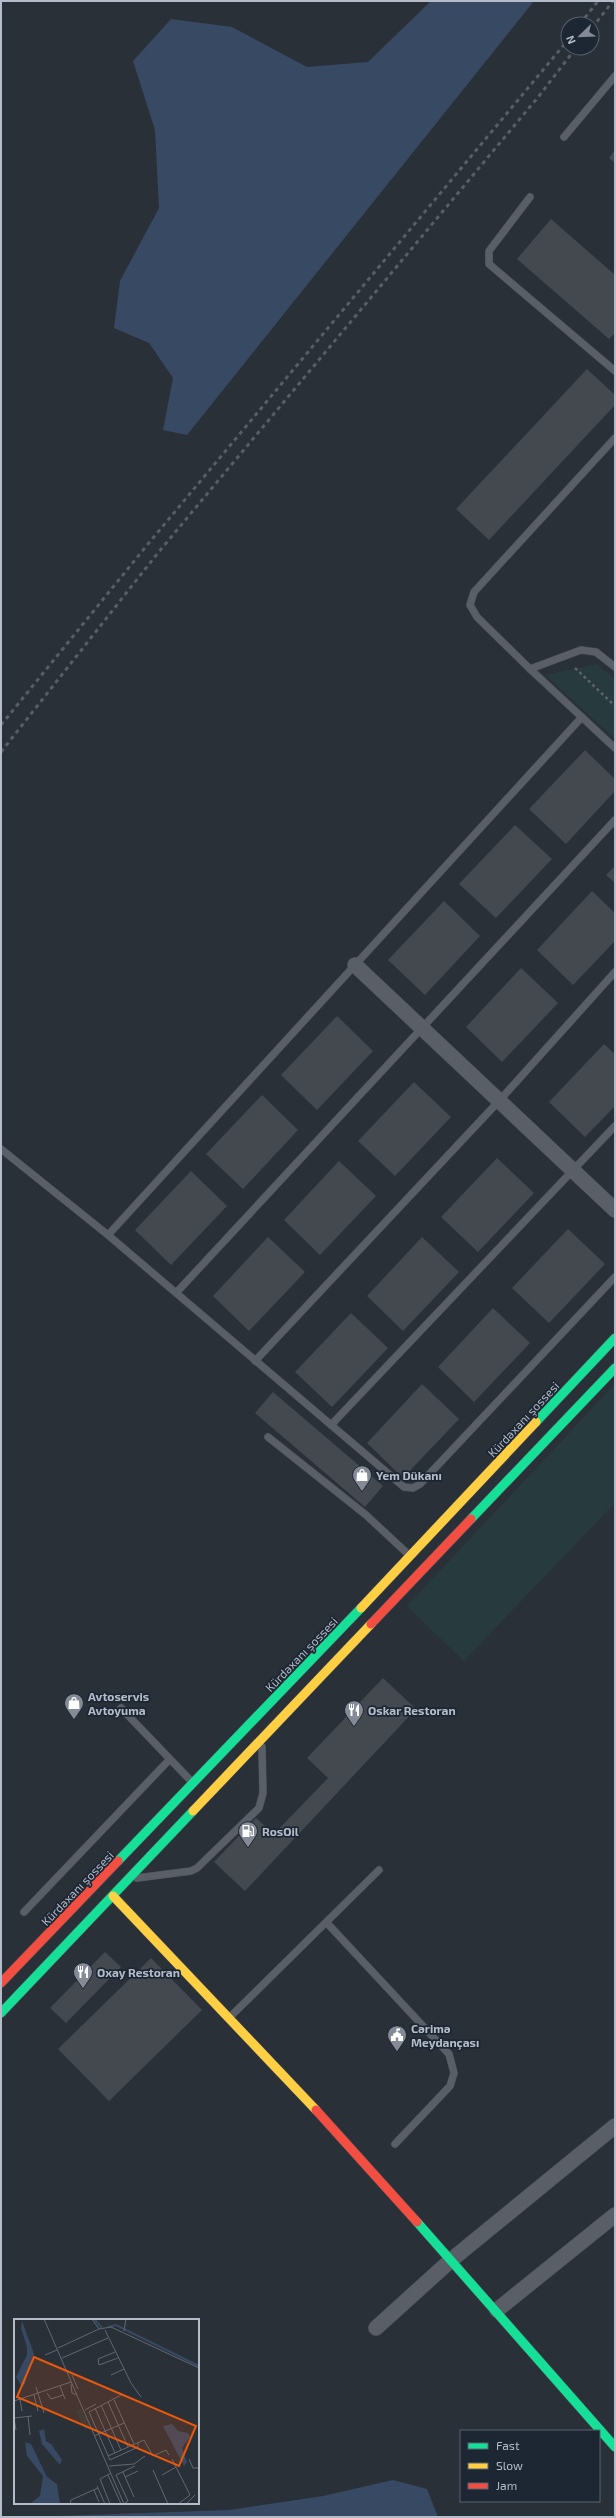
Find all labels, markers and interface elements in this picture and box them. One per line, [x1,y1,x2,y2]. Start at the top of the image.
north arrow [560,16,600,56]
text: N [563,34,578,46]
street label: Kürdəxanı şossesi [484,1378,562,1460]
shop icon: Yem Dükanı [351,1464,373,1492]
place label: Yem Dükanı [376,1468,442,1482]
street label: Kürdəxanı şossesi [262,1614,341,1695]
place label: Avtoservis Avtoyuma [88,1689,149,1718]
shop icon: Avtoservis Avtoyuma [63,1692,85,1720]
restaurant icon: Oskar Restoran [343,1699,365,1727]
place label: Oskar Restoran [368,1703,456,1717]
fuel station icon: RosOil [237,1820,259,1848]
place label: RosOil [262,1824,299,1838]
street label: Kürdəxanı şossesi [38,1848,117,1929]
restaurant icon: Oxay Restoran [72,1961,94,1989]
place label: Oxay Restoran [97,1965,180,1980]
place label: Cərimə Meydançası [411,2021,479,2050]
public building icon: Cərimə Meydançası [386,2024,408,2052]
inset map [14,2319,199,2504]
legend [460,2430,600,2502]
text: Fast [496,2438,520,2452]
text: Slow [496,2458,523,2472]
text: Jam [496,2478,517,2492]

